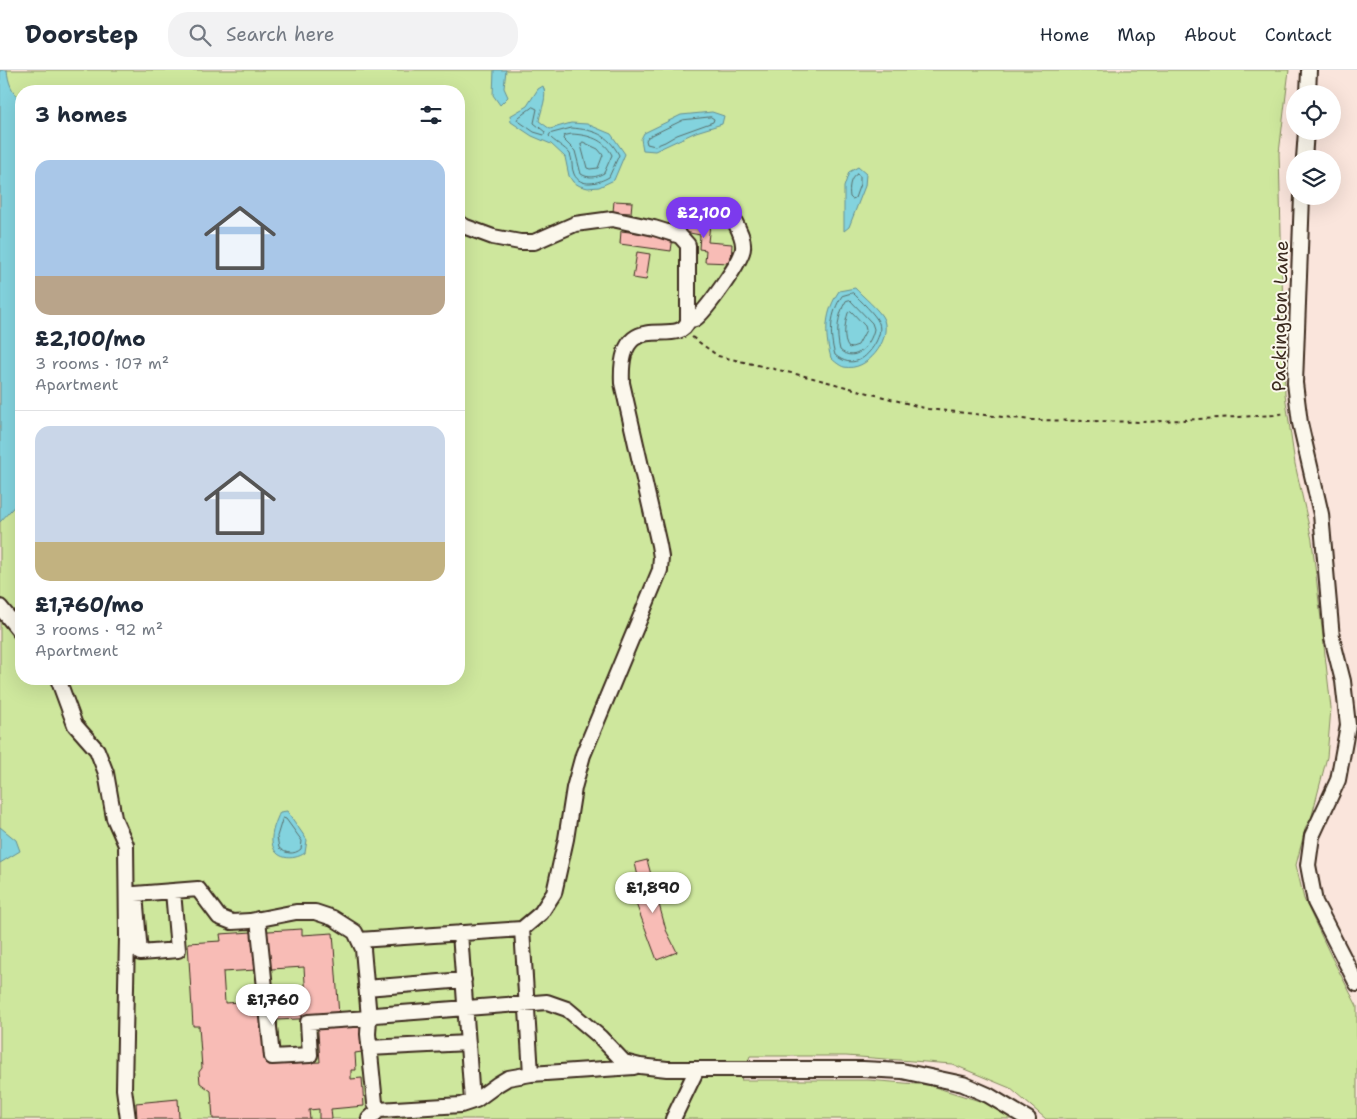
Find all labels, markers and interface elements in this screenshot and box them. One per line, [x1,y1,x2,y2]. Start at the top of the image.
search box [168,12,518,57]
text: Doorstep [25,19,138,51]
icon: search [186,21,214,49]
text: Search here [226,22,335,47]
text: Home [1040,23,1089,47]
text: Map [1117,23,1156,47]
text: About [1184,23,1237,47]
text: Contact [1265,23,1332,47]
map controls [1286,85,1341,205]
button: locate [1286,85,1341,140]
text: 3 homes [35,101,127,129]
icon: filters [417,101,445,129]
button: layers [1286,150,1341,205]
icon: home [195,193,285,283]
pin: £2,100 [663,196,745,239]
text: £2,100 [677,202,731,223]
street label: Packington Lane [1266,240,1294,392]
text: £2,100/mo [35,325,146,353]
text: 3 rooms · 107 m² [35,353,169,374]
text: Apartment [35,374,118,395]
icon: home [195,458,285,548]
text: £1,760/mo [35,591,144,619]
text: 3 rooms · 92 m² [35,619,163,640]
text: Apartment [35,640,118,661]
pin: £1,890 [612,872,694,914]
text: £1,890 [626,877,680,898]
pin: £1,760 [232,984,314,1026]
text: £1,760 [247,989,299,1010]

